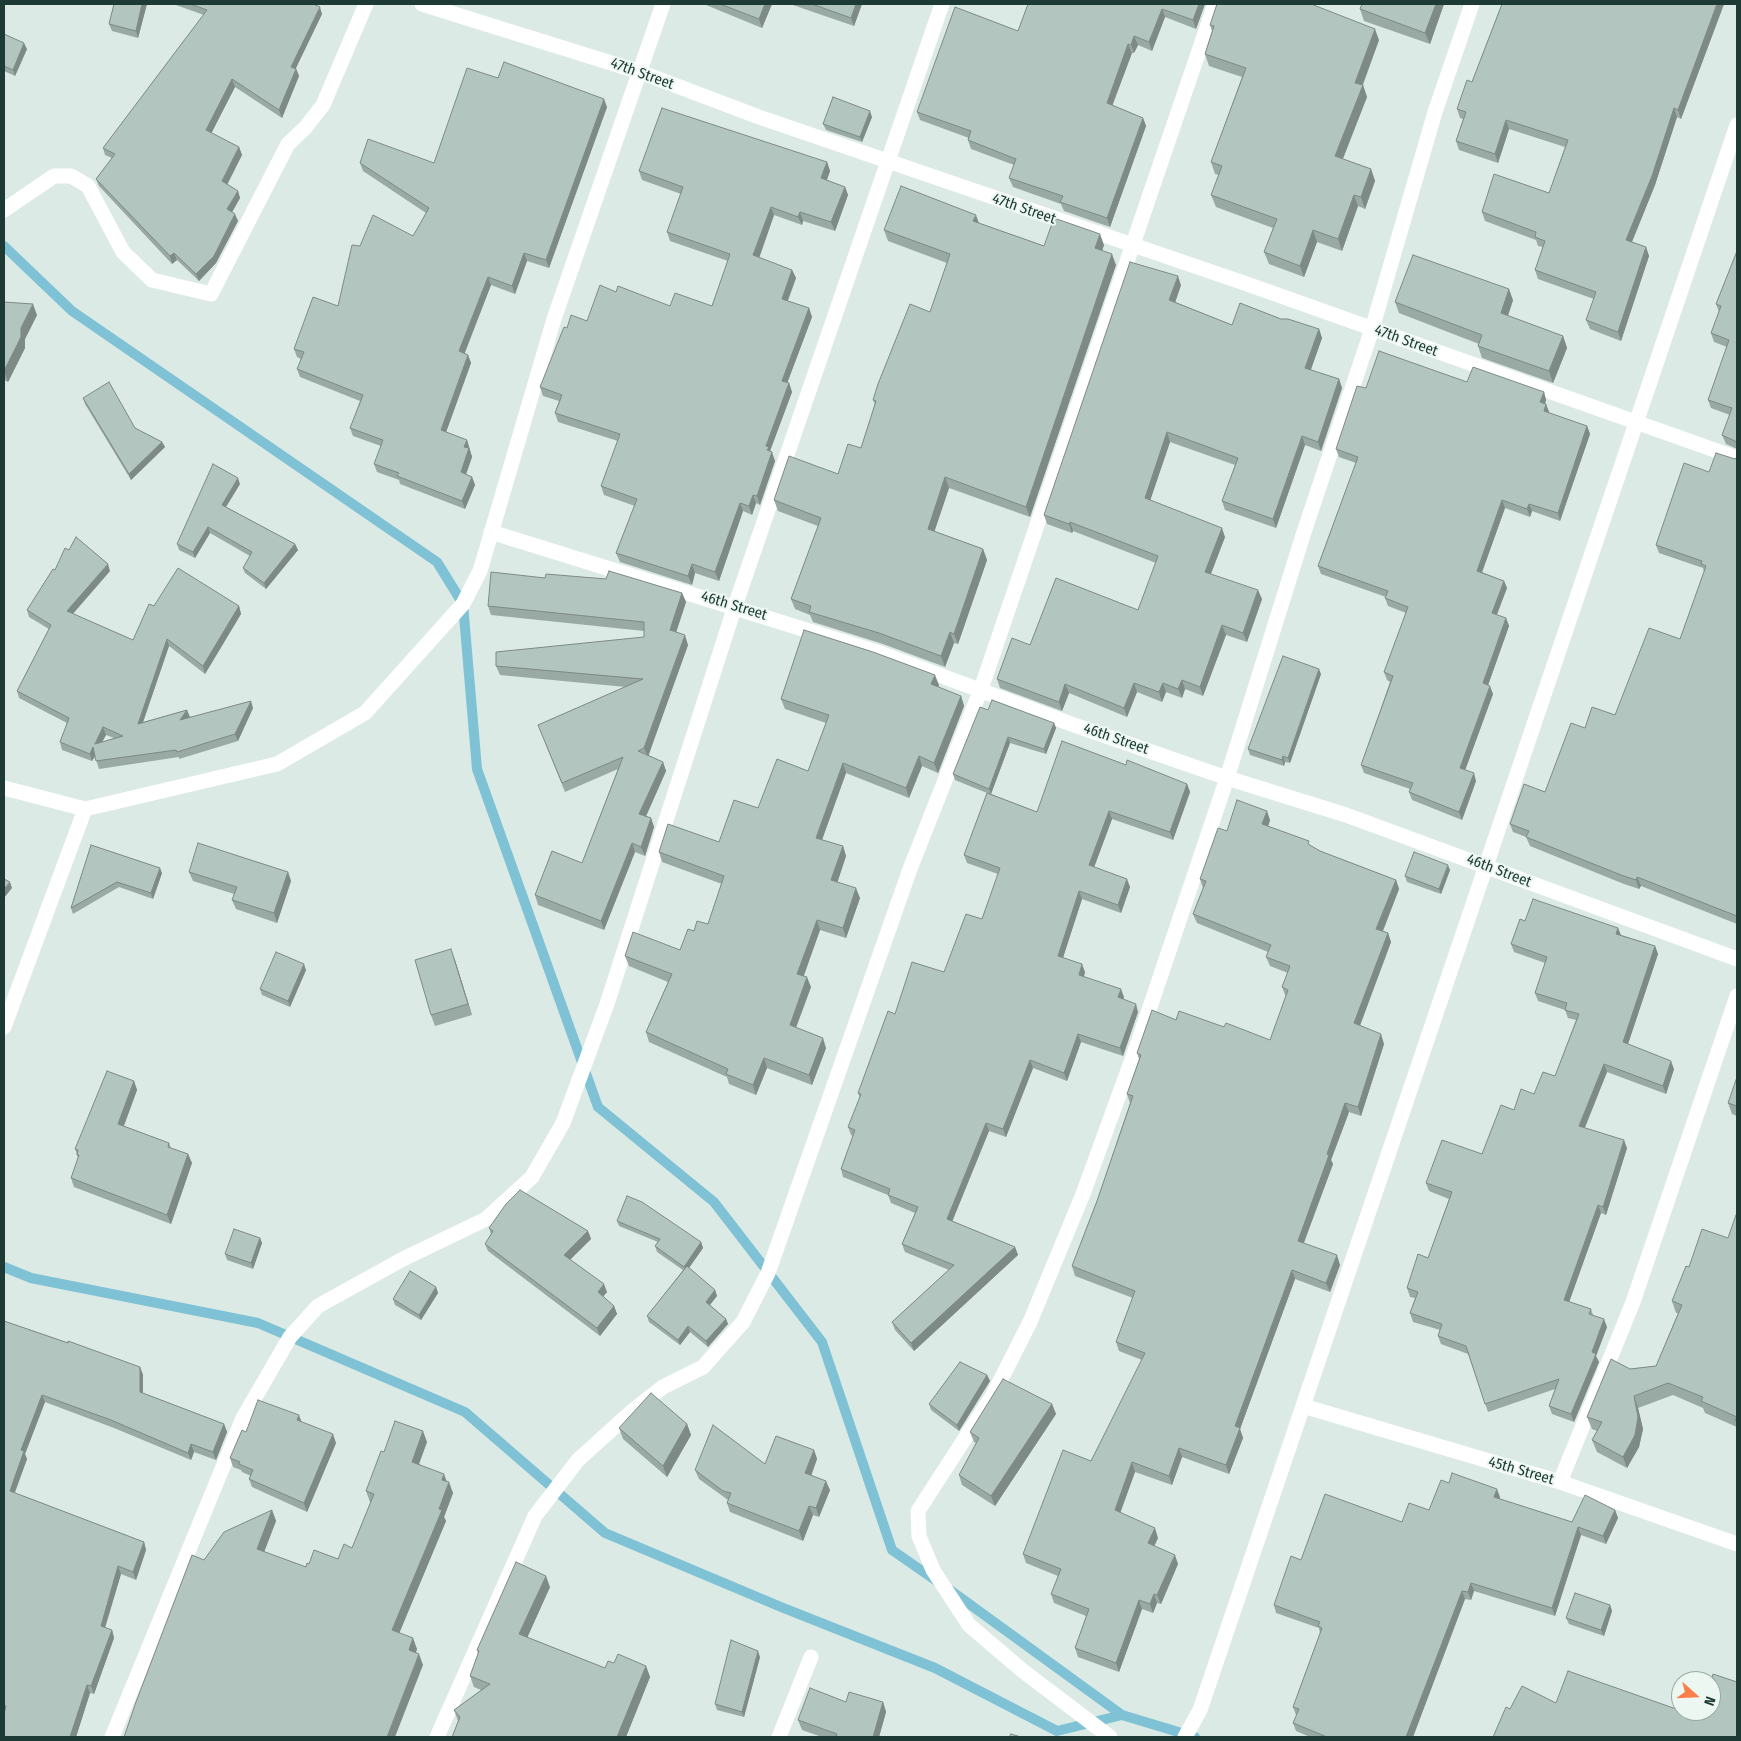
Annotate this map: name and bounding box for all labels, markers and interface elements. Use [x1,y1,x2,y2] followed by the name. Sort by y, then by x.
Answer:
[608,54,676,94] street label: 47th Street
[990,190,1058,228] street label: 47th Street
[1372,321,1440,361] street label: 47th Street
[699,587,769,625] street label: 46th Street
[1081,719,1151,759] street label: 46th Street
[1464,850,1534,892] street label: 46th Street
[1486,1453,1556,1489] street label: 45th Street
[1671,1671,1721,1721] north arrow
[1700,1694,1719,1708] text: N

